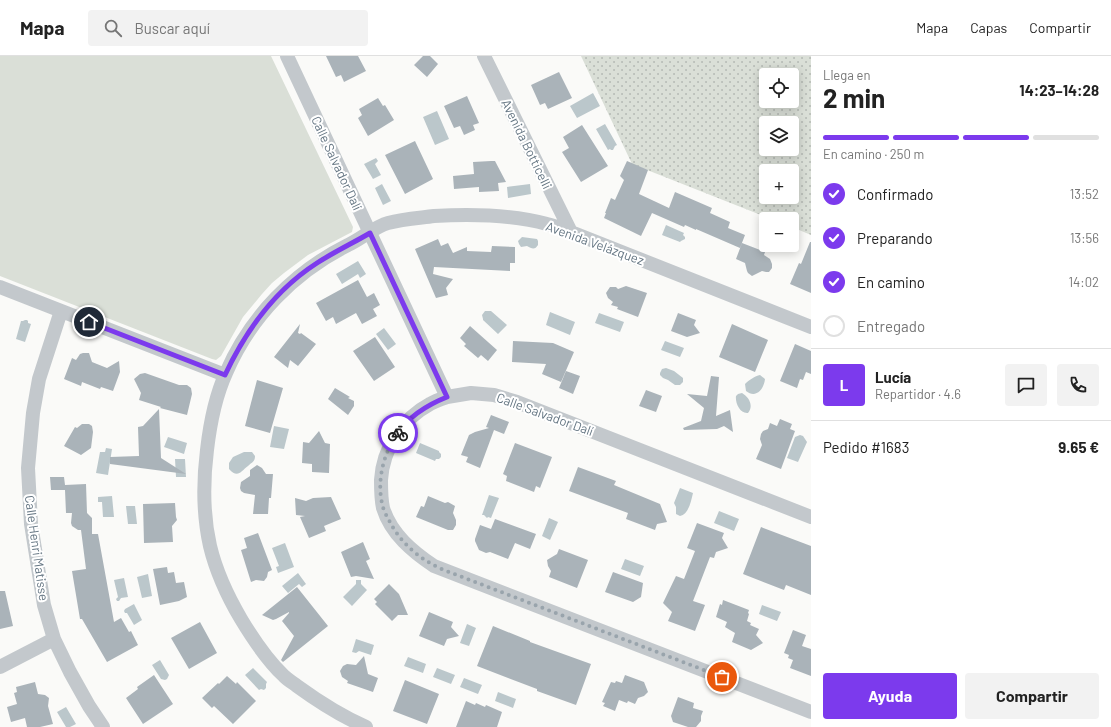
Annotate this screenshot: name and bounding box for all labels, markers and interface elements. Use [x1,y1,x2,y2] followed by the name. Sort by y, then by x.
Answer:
[88,10,368,46] search box
[20,16,64,39] text: Mapa
[102,17,124,39] icon: search
[134,19,210,37] text: Buscar aquí
[916,19,948,36] text: Mapa
[970,19,1007,36] text: Capas
[1029,19,1091,36] text: Compartir
[823,67,870,83] text: Llega en
[759,68,799,252] map controls
[759,68,799,108] button: locate
[1019,81,1099,99] text: 14:23–14:28
[823,82,885,113] text: 2 min
[498,96,556,192] street label: Avenida Botticelli
[308,114,366,213] street label: Calle Salvador Dalí
[759,116,799,156] button: layers
[823,146,924,162] text: En camino · 250 m
[759,164,799,204] button: +
[823,183,845,205] icon: check
[857,185,933,203] text: Confirmado
[1070,186,1099,202] text: 13:52
[759,212,799,252] button: −
[544,218,646,268] street label: Avenida Velázquez
[823,227,845,249] icon: check
[857,229,933,247] text: Preparando
[1070,230,1099,246] text: 13:56
[823,271,845,293] icon: check
[857,273,925,291] text: En camino
[1069,274,1099,290] text: 14:02
[72,305,106,339] pin
[78,311,100,333] icon: home
[857,317,925,335] text: Entregado
[1005,364,1047,406] button: chat
[1057,364,1099,406] button: phone
[875,368,911,386] text: Lucía
[840,376,848,394] text: L
[875,386,961,402] text: Repartidor · 4.6
[494,389,596,439] street label: Calle Salvador Dalí
[378,413,418,453] courier
[387,422,409,444] icon: bike
[823,438,909,456] text: Pedido #1683
[1058,438,1099,456] text: 9.65 €
[22,494,52,602] street label: Calle Henri Matisse
[705,660,739,694] pin
[711,666,733,688] icon: bag
[823,673,957,719] button: Ayuda
[965,673,1099,719] button: Compartir

